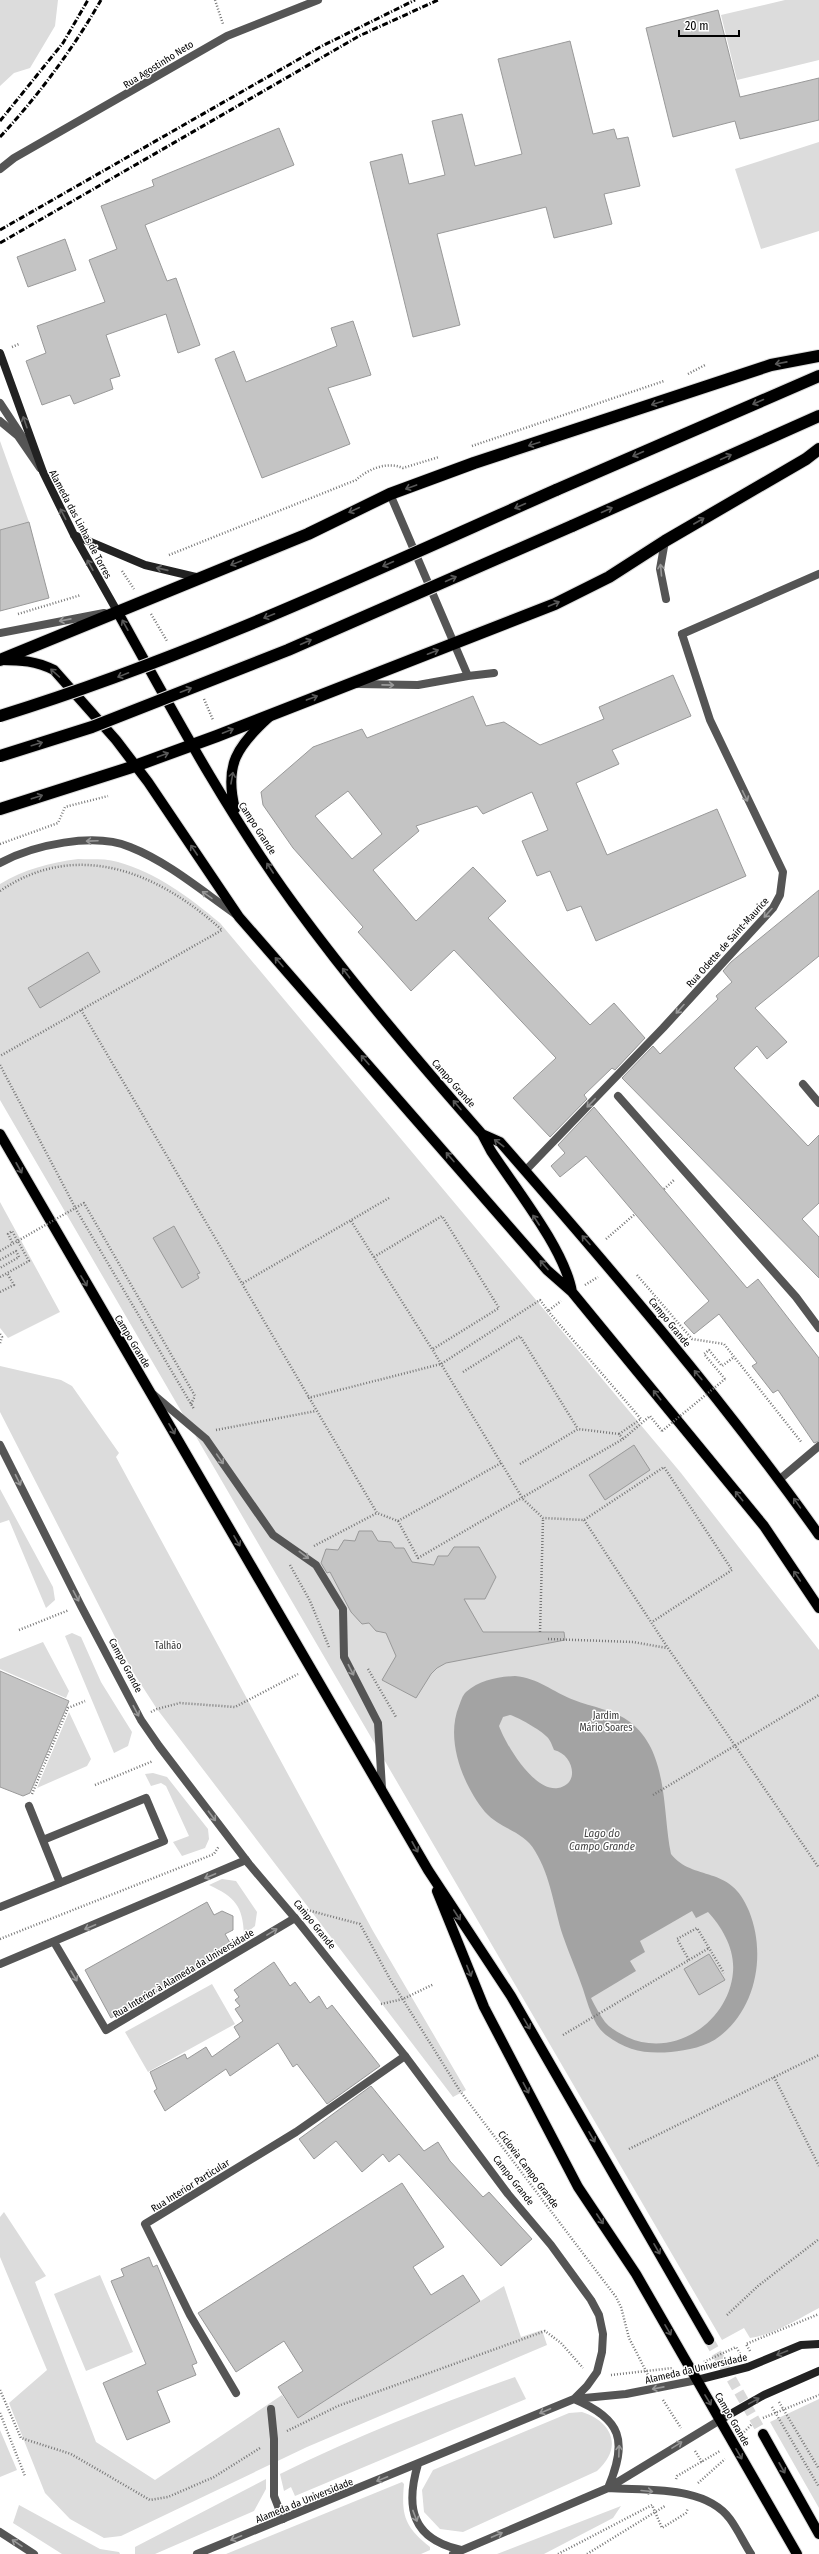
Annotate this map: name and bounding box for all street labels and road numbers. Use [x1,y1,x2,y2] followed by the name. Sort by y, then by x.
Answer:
[121,38,196,91] street label: Rua Agostinho Neto
[46,468,114,581] street label: Alameda das Linhas de Torres
[236,800,279,857] street label: Campo Grande
[684,895,771,990] street label: Rua Odette de Saint-Maurice
[429,1057,477,1110] street label: Campo Grande
[646,1296,693,1350] street label: Campo Grande
[112,1313,153,1370] street label: Campo Grande
[106,1636,144,1695] street label: Campo Grande
[291,1898,338,1952] street label: Campo Grande
[111,1927,256,2021] street label: Rua Interior à Alameda da Universidade
[496,2128,562,2210] street label: Ciclovia Campo Grande
[491,2153,537,2207] street label: Campo Grande
[149,2157,232,2215] street label: Rua Interior Particular
[644,2351,748,2387] street label: Alameda da Universidade
[712,2391,752,2448] street label: Campo Grande
[254,2476,355,2526] street label: Alameda da Universidade

